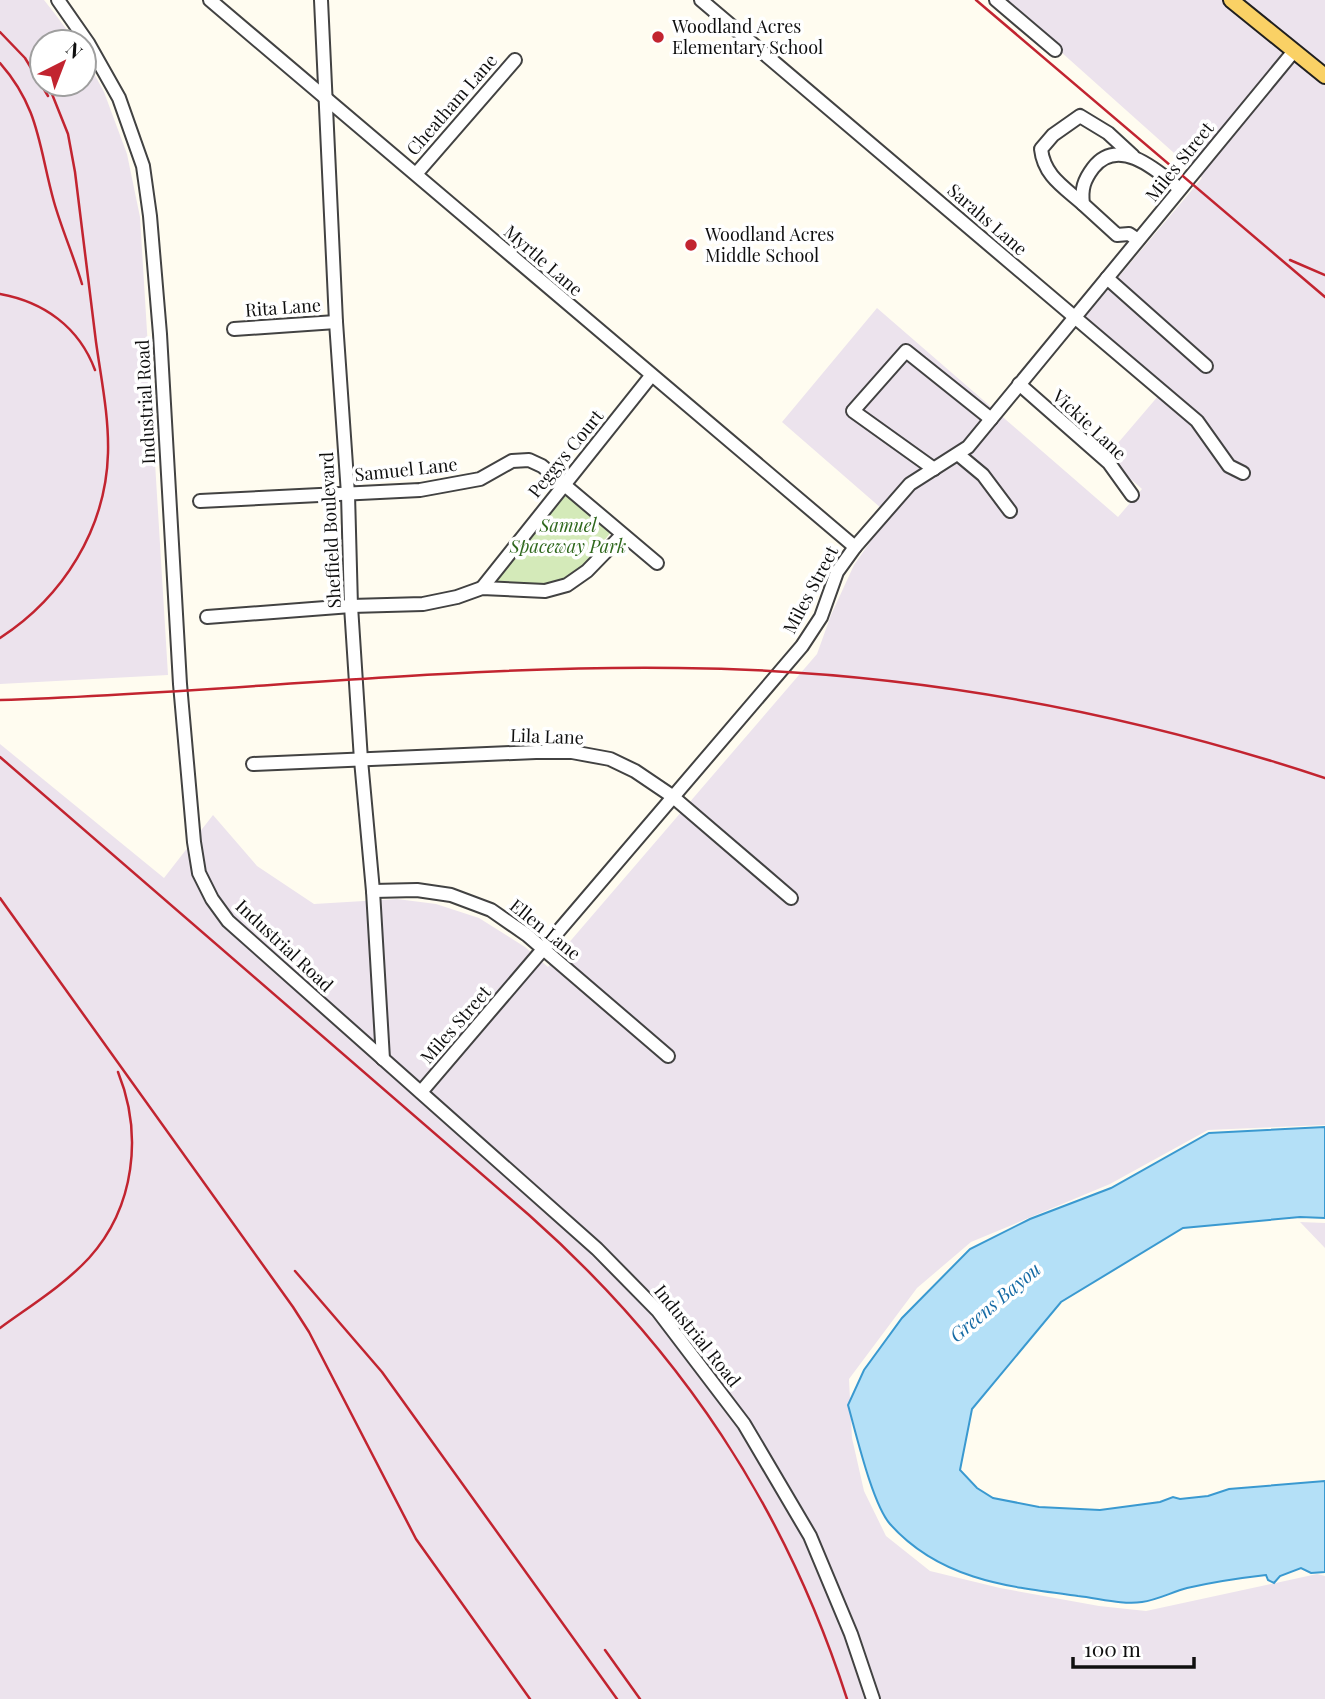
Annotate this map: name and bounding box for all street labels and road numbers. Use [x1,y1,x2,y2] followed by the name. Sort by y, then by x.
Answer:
[401,49,502,160] street label: Cheatham Lane
[1140,116,1219,206] street label: Miles Street
[943,178,1033,261] street label: Sarahs Lane
[499,219,588,301] street label: Myrtle Lane
[244,292,322,322] street label: Rita Lane
[130,338,160,465] street label: Industrial Road
[1047,383,1132,465] street label: Vickie Lane
[522,404,609,502] street label: Peggys Court
[314,451,346,609] street label: Sheffield Boulevard
[353,452,458,486] street label: Samuel Lane
[777,541,844,637] street label: Miles Street
[510,723,584,749] street label: Lila Lane
[505,893,586,965] street label: Ellen Lane
[231,894,339,997] street label: Industrial Road
[415,980,496,1068] street label: Miles Street
[649,1279,747,1392] street label: Industrial Road

